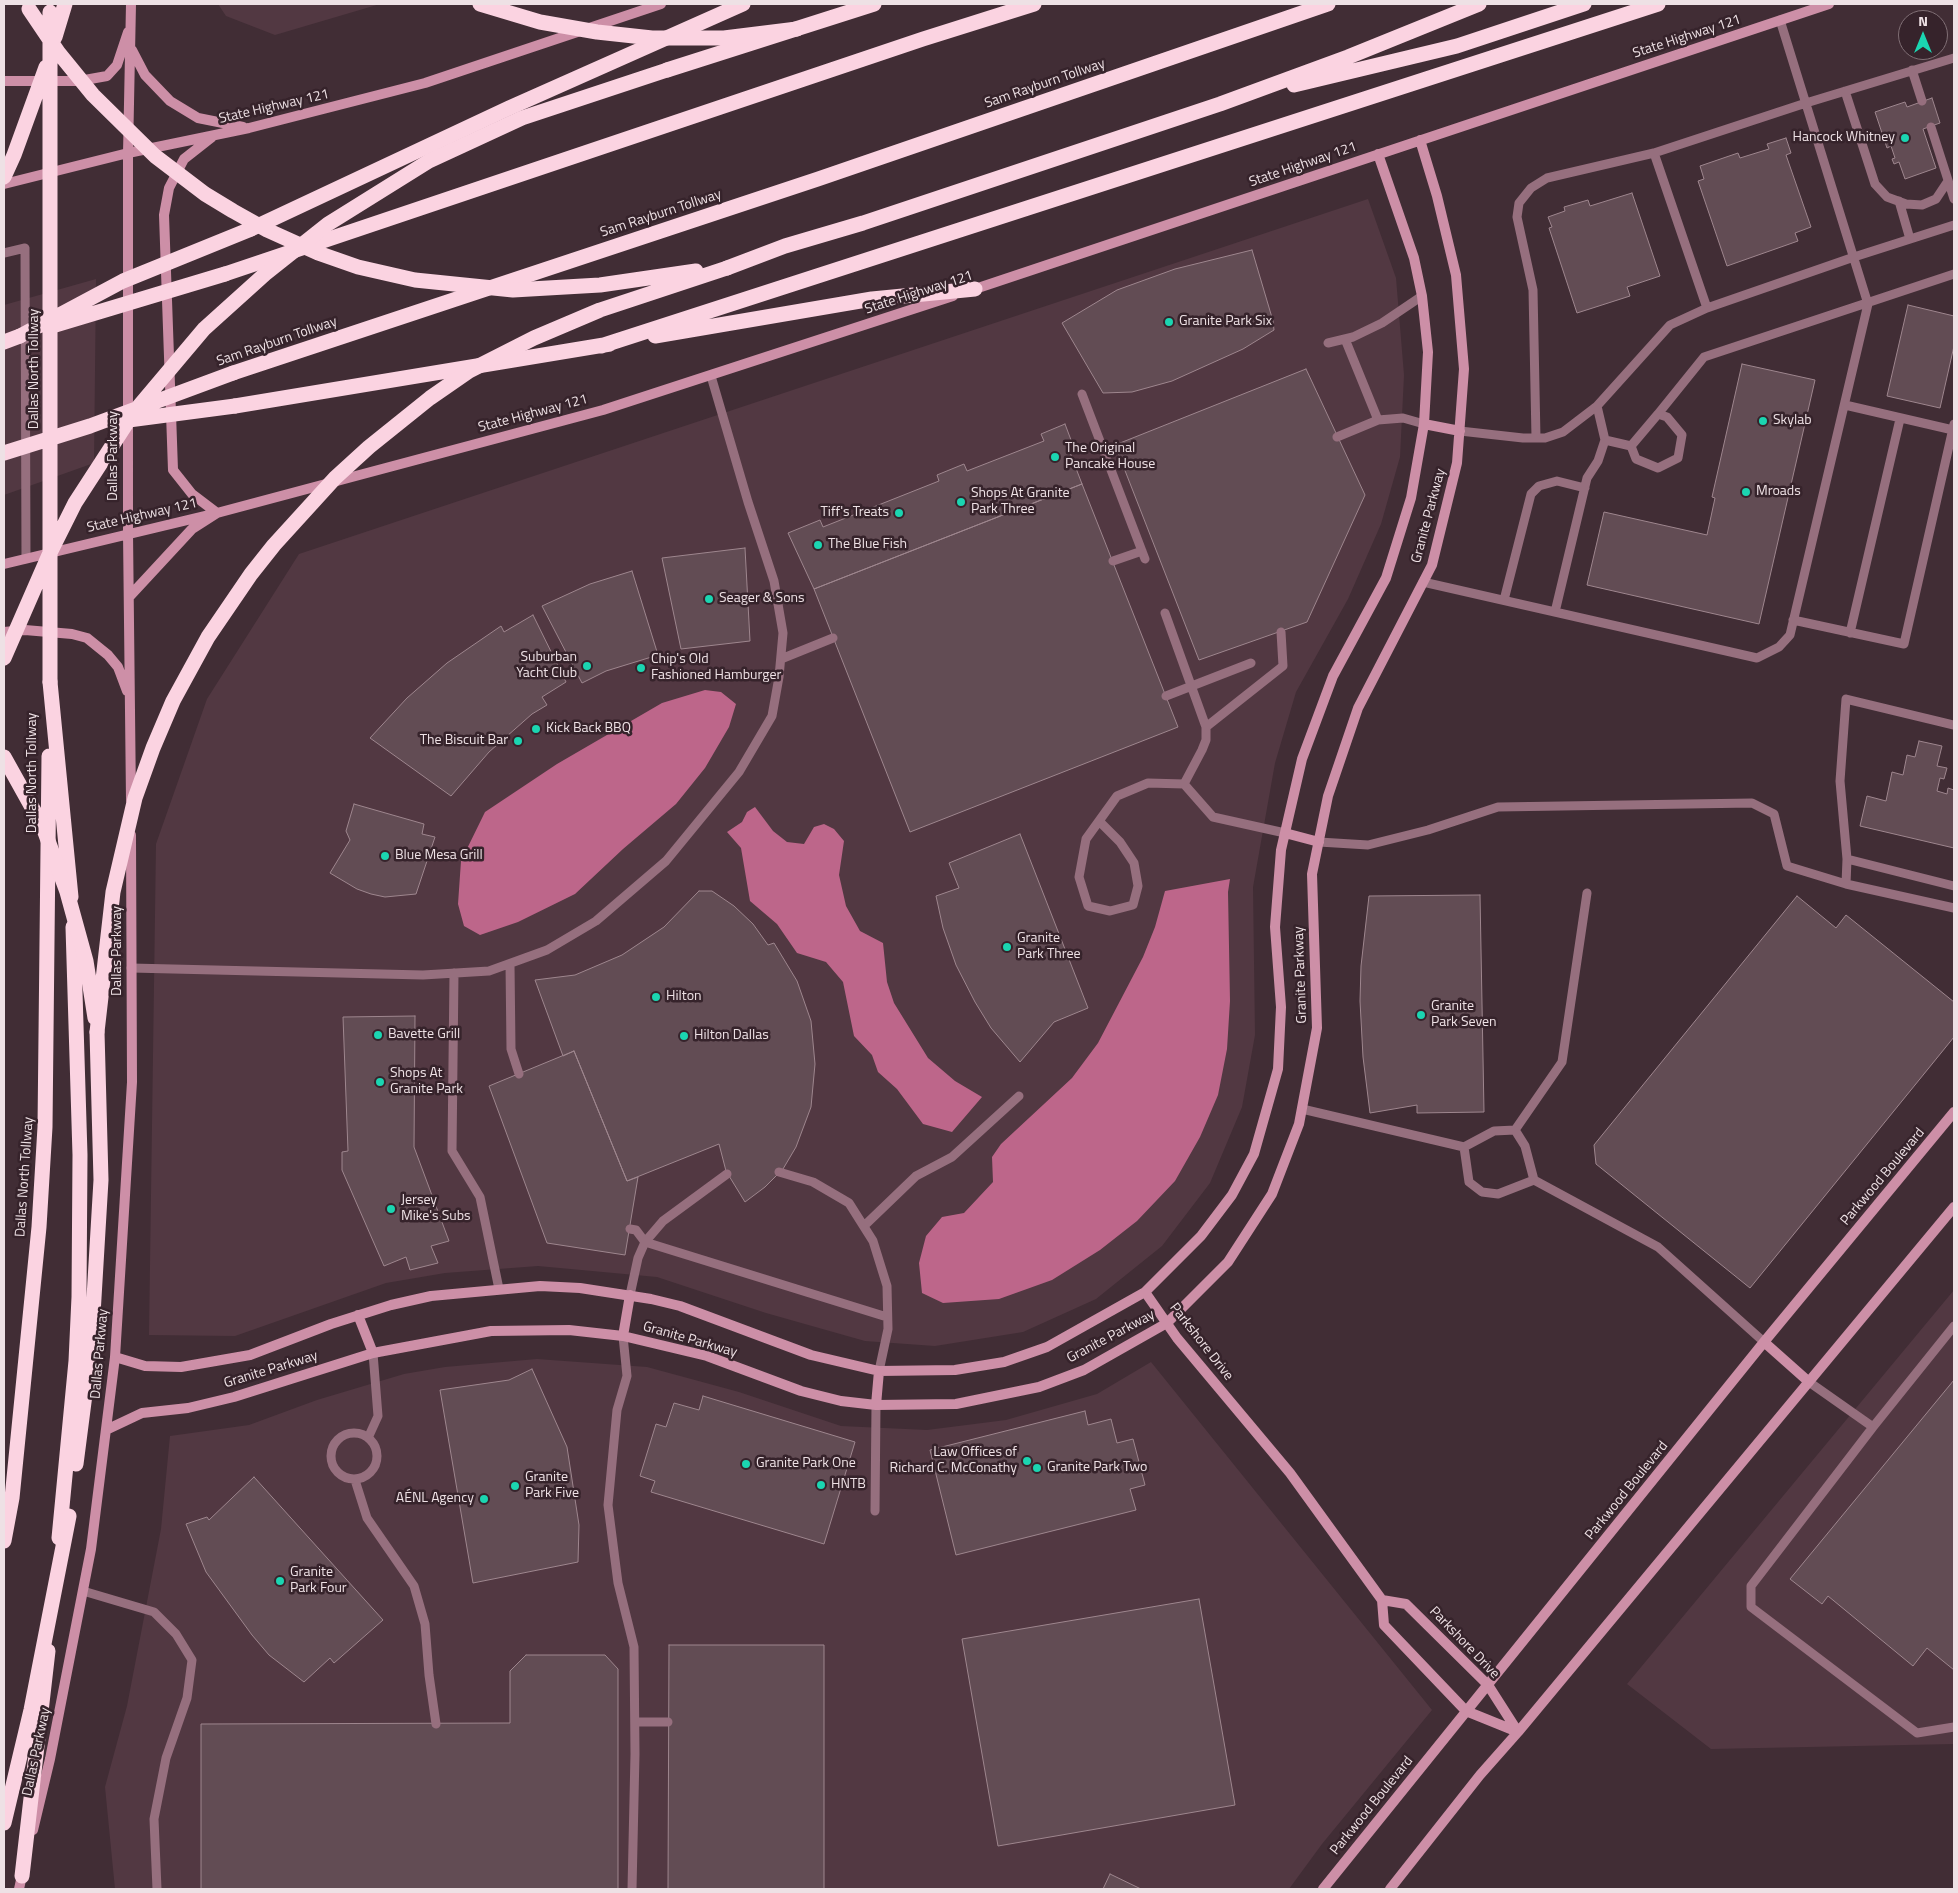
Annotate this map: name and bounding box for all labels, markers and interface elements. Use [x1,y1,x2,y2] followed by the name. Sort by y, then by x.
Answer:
[1898,10,1948,60] north arrow
[1918,10,1928,31] text: N
[1631,12,1743,62] street label: State Highway 121
[983,56,1107,112] street label: Sam Rayburn Tollway
[217,86,331,128] street label: State Highway 121
[1793,130,1895,146] place label: Hancock Whitney
[1899,132,1911,144] marker: Hancock Whitney
[1247,139,1359,191] street label: State Highway 121
[598,187,724,241] street label: Sam Rayburn Tollway
[863,268,975,318] street label: State Highway 121
[27,309,43,429] street label: Dallas North Tollway
[215,314,339,370] street label: Sam Rayburn Tollway
[1179,314,1272,330] place label: Granite Park Six
[1163,316,1175,328] marker: Granite Park Six
[476,391,590,437] street label: State Highway 121
[106,411,122,501] street label: Dallas Parkway
[1773,413,1812,429] place label: Skylab
[1757,415,1769,427] marker: Skylab
[1065,441,1155,474] place label: The Original Pancake House
[1049,451,1061,463] marker: The Original Pancake House
[1408,467,1450,565] street label: Granite Parkway
[1756,484,1801,500] place label: Mroads
[971,486,1070,518] place label: Shops At Granite Park Three
[1740,486,1752,498] marker: Mroads
[85,495,199,537] street label: State Highway 121
[955,496,967,508] marker: Shops At Granite Park Three
[820,505,889,521] place label: Tiff's Treats
[893,507,905,519] marker: Tiff's Treats
[828,537,907,553] place label: The Blue Fish
[812,539,824,551] marker: The Blue Fish
[719,591,805,607] place label: Seager & Sons
[703,593,715,605] marker: Seager & Sons
[516,650,577,682] place label: Suburban Yacht Club
[651,652,781,684] place label: Chip's Old Fashioned Hamburger
[581,660,593,672] marker: Suburban Yacht Club
[635,662,647,674] marker: Chip's Old Fashioned Hamburger
[25,713,41,833] street label: Dallas North Tollway
[546,721,631,737] place label: Kick Back BBQ
[530,723,542,735] marker: Kick Back BBQ
[420,733,508,749] place label: The Biscuit Bar
[512,735,524,747] marker: The Biscuit Bar
[395,848,483,864] place label: Blue Mesa Grill
[379,850,391,862] marker: Blue Mesa Grill
[110,906,126,996] street label: Dallas Parkway
[1291,926,1311,1024] street label: Granite Parkway
[1017,931,1081,964] place label: Granite Park Three
[1001,941,1013,953] marker: Granite Park Three
[666,989,702,1005] place label: Hilton
[650,991,662,1003] marker: Hilton
[1431,999,1497,1032] place label: Granite Park Seven
[1415,1009,1427,1021] marker: Granite Park Seven
[388,1027,460,1043] place label: Bavette Grill
[694,1028,769,1044] place label: Hilton Dallas
[372,1029,384,1041] marker: Bavette Grill
[678,1030,690,1042] marker: Hilton Dallas
[390,1066,463,1098] place label: Shops At Granite Park
[374,1076,386,1088] marker: Shops At Granite Park
[12,1116,38,1238] street label: Dallas North Tollway
[1837,1125,1929,1229] street label: Parkwood Boulevard
[401,1193,471,1226] place label: Jersey Mike's Subs
[385,1203,397,1215] marker: Jersey Mike's Subs
[1166,1300,1236,1384] street label: Parkshore Drive
[1064,1307,1158,1367] street label: Granite Parkway
[88,1308,112,1400] street label: Dallas Parkway
[641,1319,739,1361] street label: Granite Parkway
[222,1348,320,1392] street label: Granite Parkway
[1582,1438,1672,1544] street label: Parkwood Boulevard
[890,1445,1017,1478] place label: Law Offices of Richard C. McConathy
[1021,1455,1033,1467] marker: Law Offices of Richard C. McConathy
[756,1456,856,1472] place label: Granite Park One
[740,1458,752,1470] marker: Granite Park One
[1047,1460,1147,1476] place label: Granite Park Two
[1031,1462,1043,1474] marker: Granite Park Two
[525,1470,579,1502] place label: Granite Park Five
[831,1477,866,1493] place label: HNTB
[815,1479,827,1491] marker: HNTB
[509,1480,521,1492] marker: Granite Park Five
[396,1491,474,1507] place label: AÉNL Agency
[478,1493,490,1505] marker: AÉNL Agency
[290,1565,347,1598] place label: Granite Park Four
[274,1575,286,1587] marker: Granite Park Four
[1425,1603,1503,1683] street label: Parkshore Drive
[19,1706,55,1798] street label: Dallas Parkway
[1327,1753,1417,1859] street label: Parkwood Boulevard

